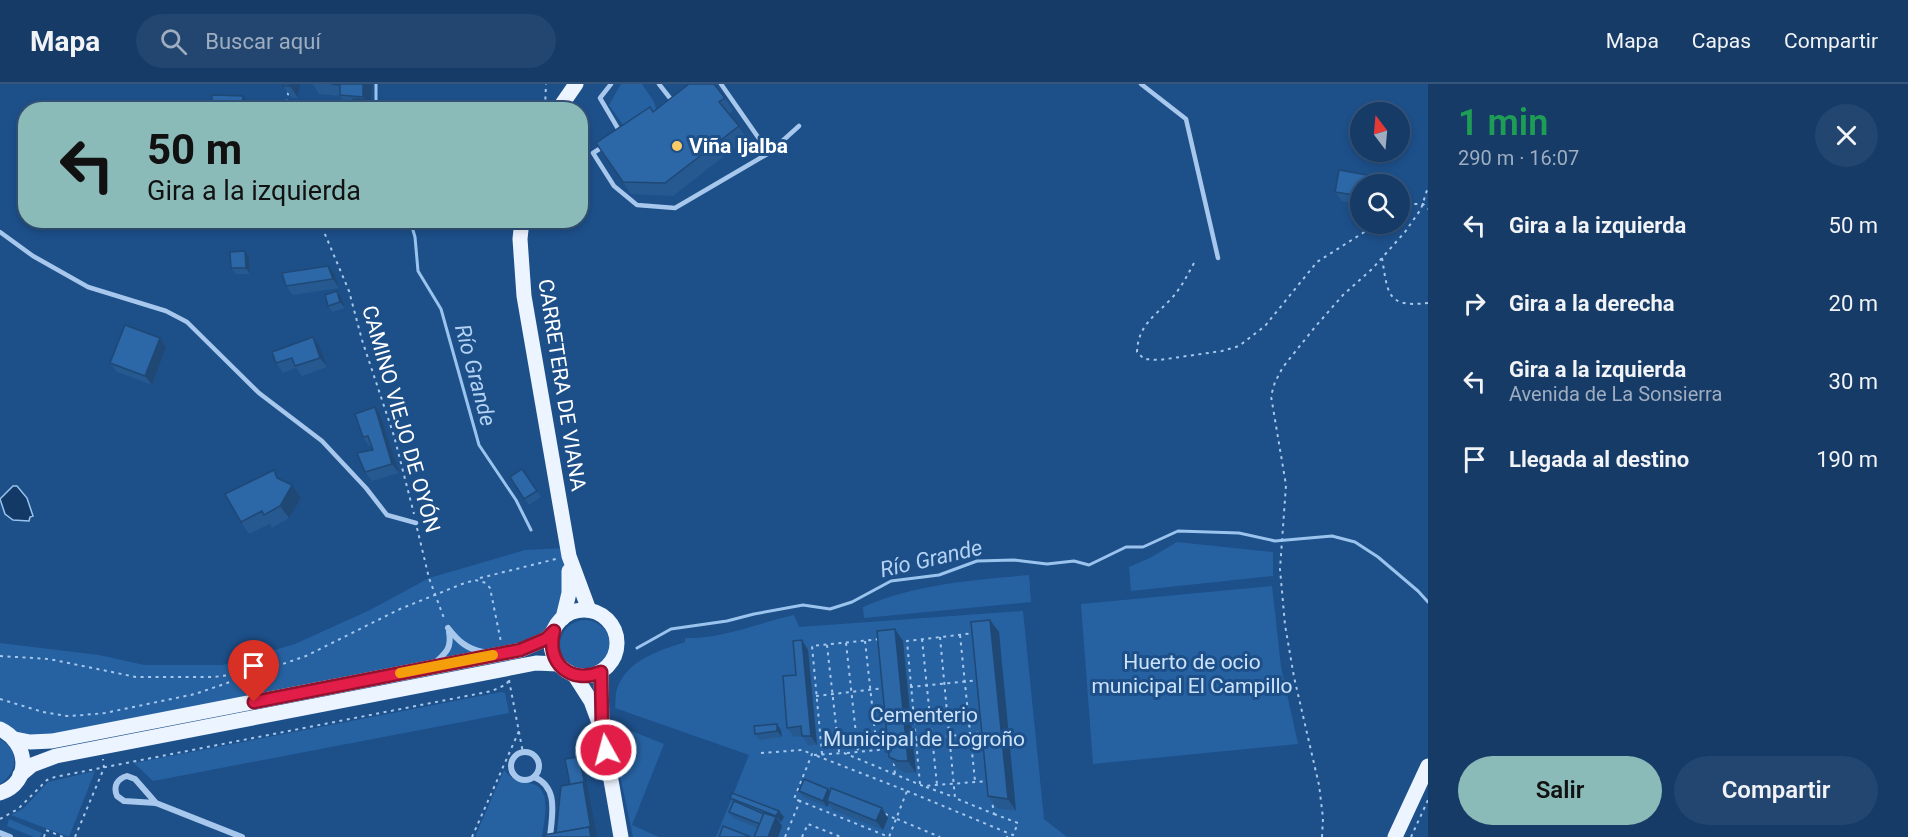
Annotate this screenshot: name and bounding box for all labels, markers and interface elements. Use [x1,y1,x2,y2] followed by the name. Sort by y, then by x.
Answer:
[136,14,556,68] search box
[30,25,100,58] text: Mapa
[157,25,190,58] icon: search
[205,29,321,54] text: Buscar aquí
[1606,29,1659,53] text: Mapa
[1692,29,1751,53] text: Capas
[1784,29,1878,53] text: Compartir
[1350,102,1410,162] north arrow
[1350,102,1410,234] map controls
[1458,102,1548,144] text: 1 min
[1815,104,1878,167] button: close
[147,125,242,174] text: 50 m
[48,126,126,204] icon: left
[689,134,788,158] place label: Viña Ijalba
[670,139,684,153] marker: Viña Ijalba
[1458,146,1579,170] text: 290 m · 16:07
[1350,174,1410,234] button: search
[147,175,361,207] text: Gira a la izquierda
[1458,209,1491,242] icon: left
[1509,213,1686,238] text: Gira a la izquierda
[1829,213,1878,238] text: 50 m
[533,277,591,493] street label: CARRETERA DE VIANA
[1458,287,1491,320] icon: right
[1509,291,1675,316] text: Gira a la derecha
[1829,291,1878,316] text: 20 m
[357,303,445,535] street label: CAMINO VIEJO DE OYÓN
[450,322,501,429] water label: Río Grande
[1509,357,1686,382] text: Gira a la izquierda
[1458,365,1491,398] icon: left
[1829,369,1878,394] text: 30 m
[1509,382,1722,406] text: Avenida de La Sonsierra
[1458,443,1491,476] icon: arrive
[1509,447,1689,472] text: Llegada al destino
[1816,447,1878,472] text: 190 m
[878,535,985,582] water label: Río Grande
[228,640,279,702] pin
[237,649,270,682] icon: arrive
[1091,650,1293,698] park label: Huerto de ocio municipal El Campillo
[823,703,1025,751] park label: Cementerio Municipal de Logroño
[574,718,638,782] position arrow
[1458,756,1662,825] button: Salir
[1674,756,1878,825] button: Compartir

